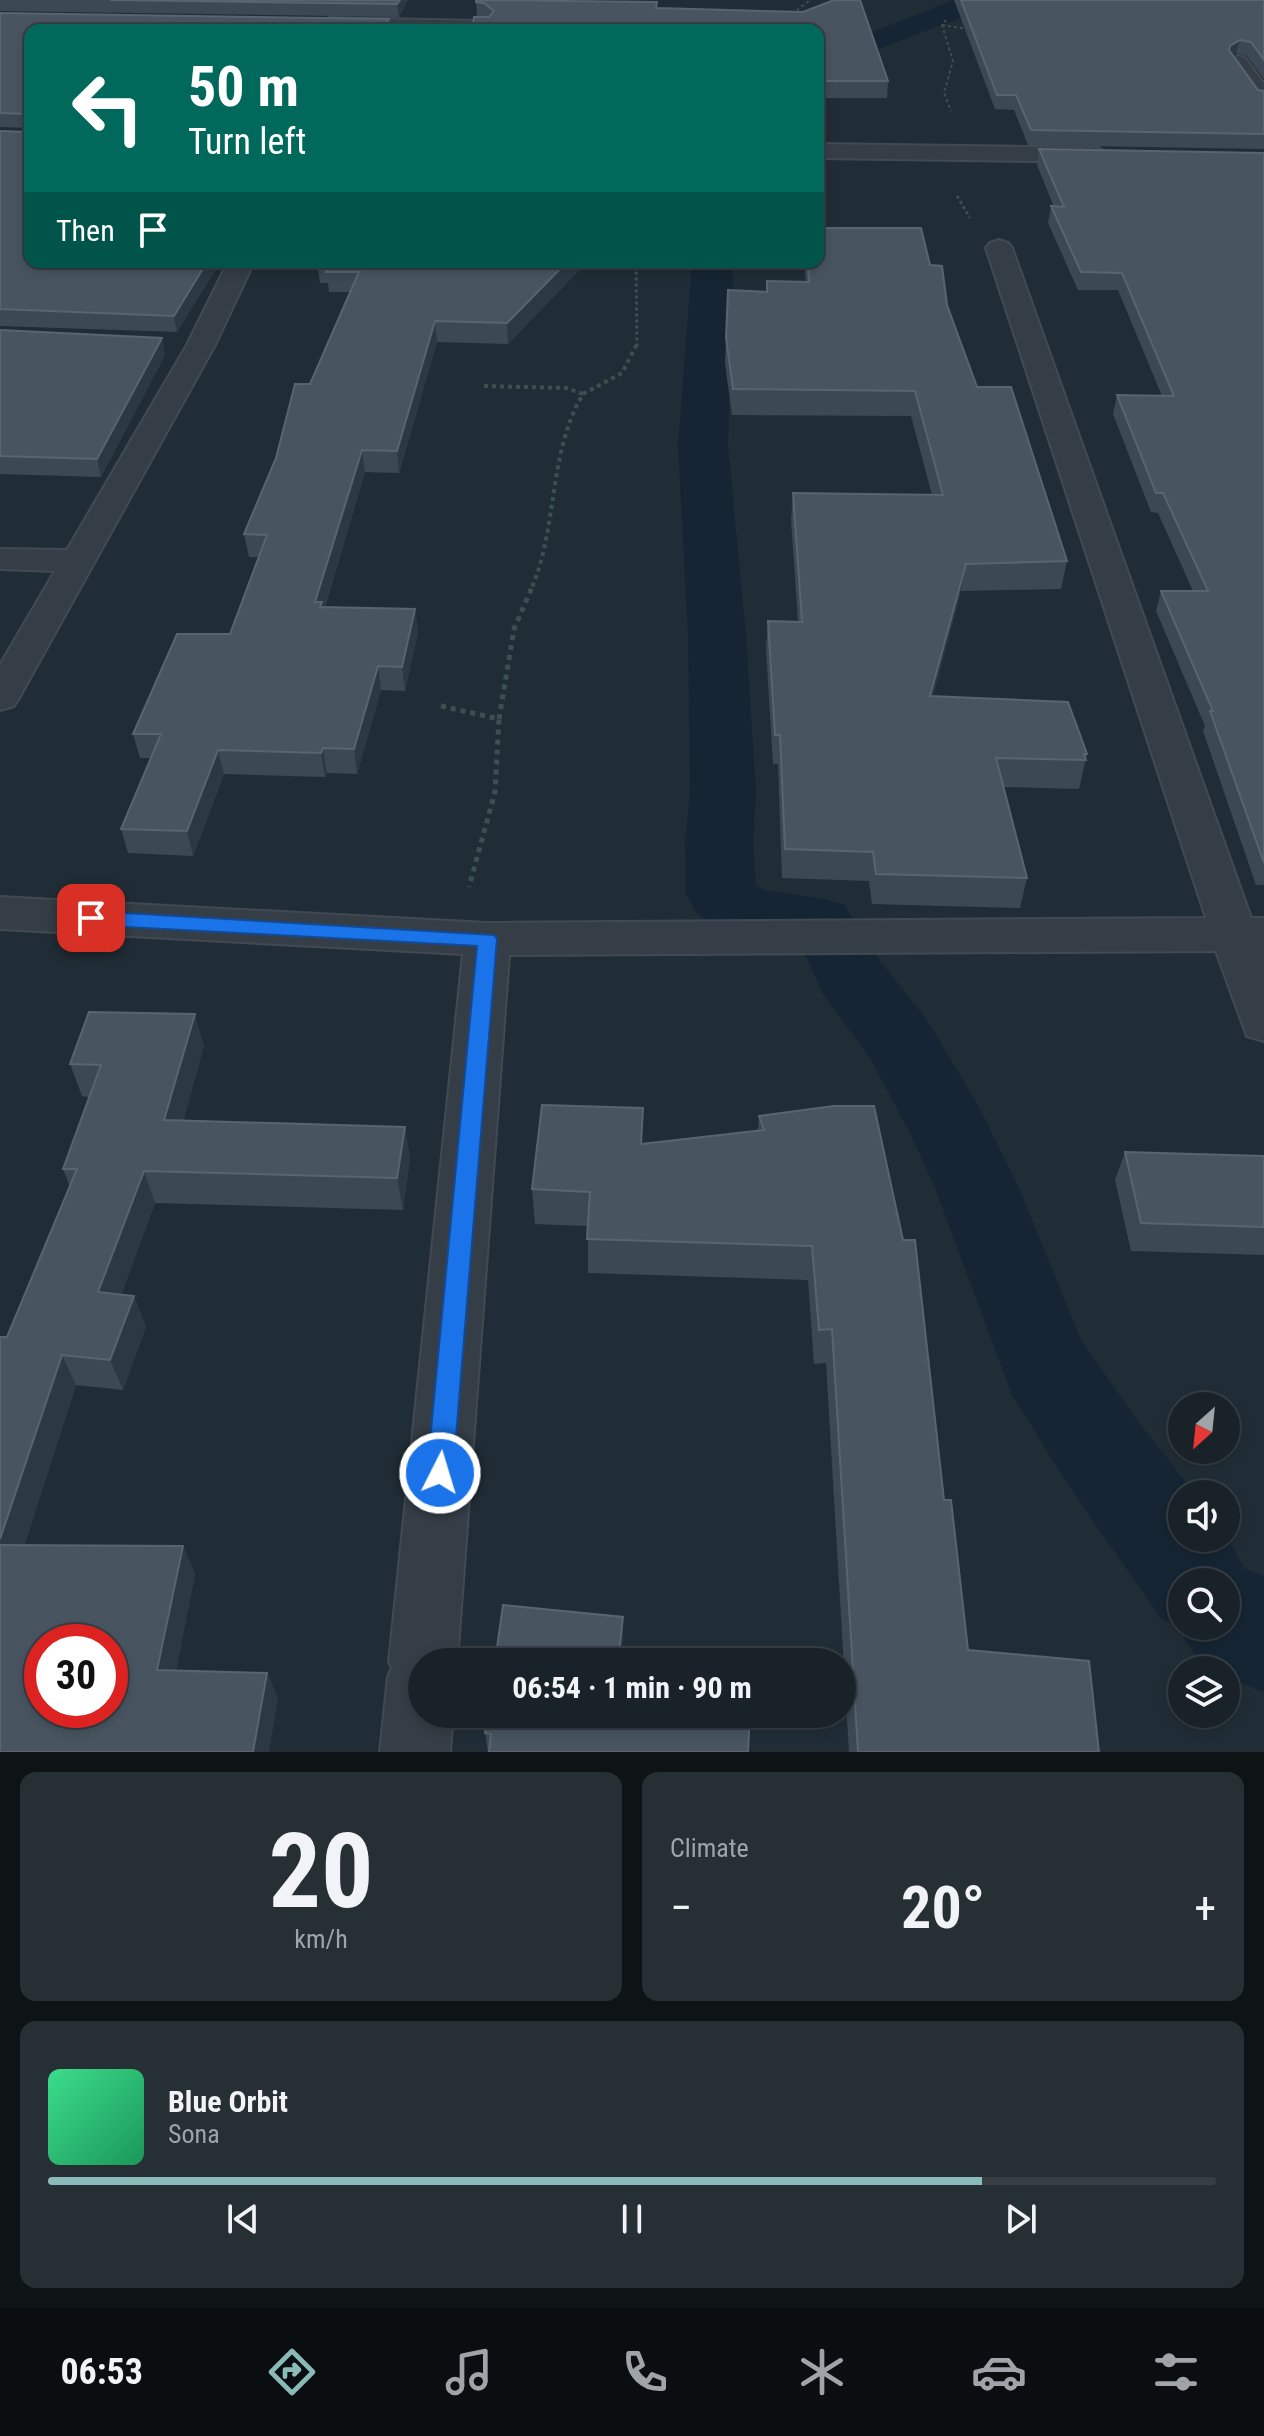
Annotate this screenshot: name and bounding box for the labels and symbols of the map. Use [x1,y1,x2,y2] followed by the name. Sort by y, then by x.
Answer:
[57,884,125,952] pin
[1168,1392,1240,1464] north arrow
[398,1431,482,1515] position arrow
[24,1624,128,1728] speed limit sign: 30

